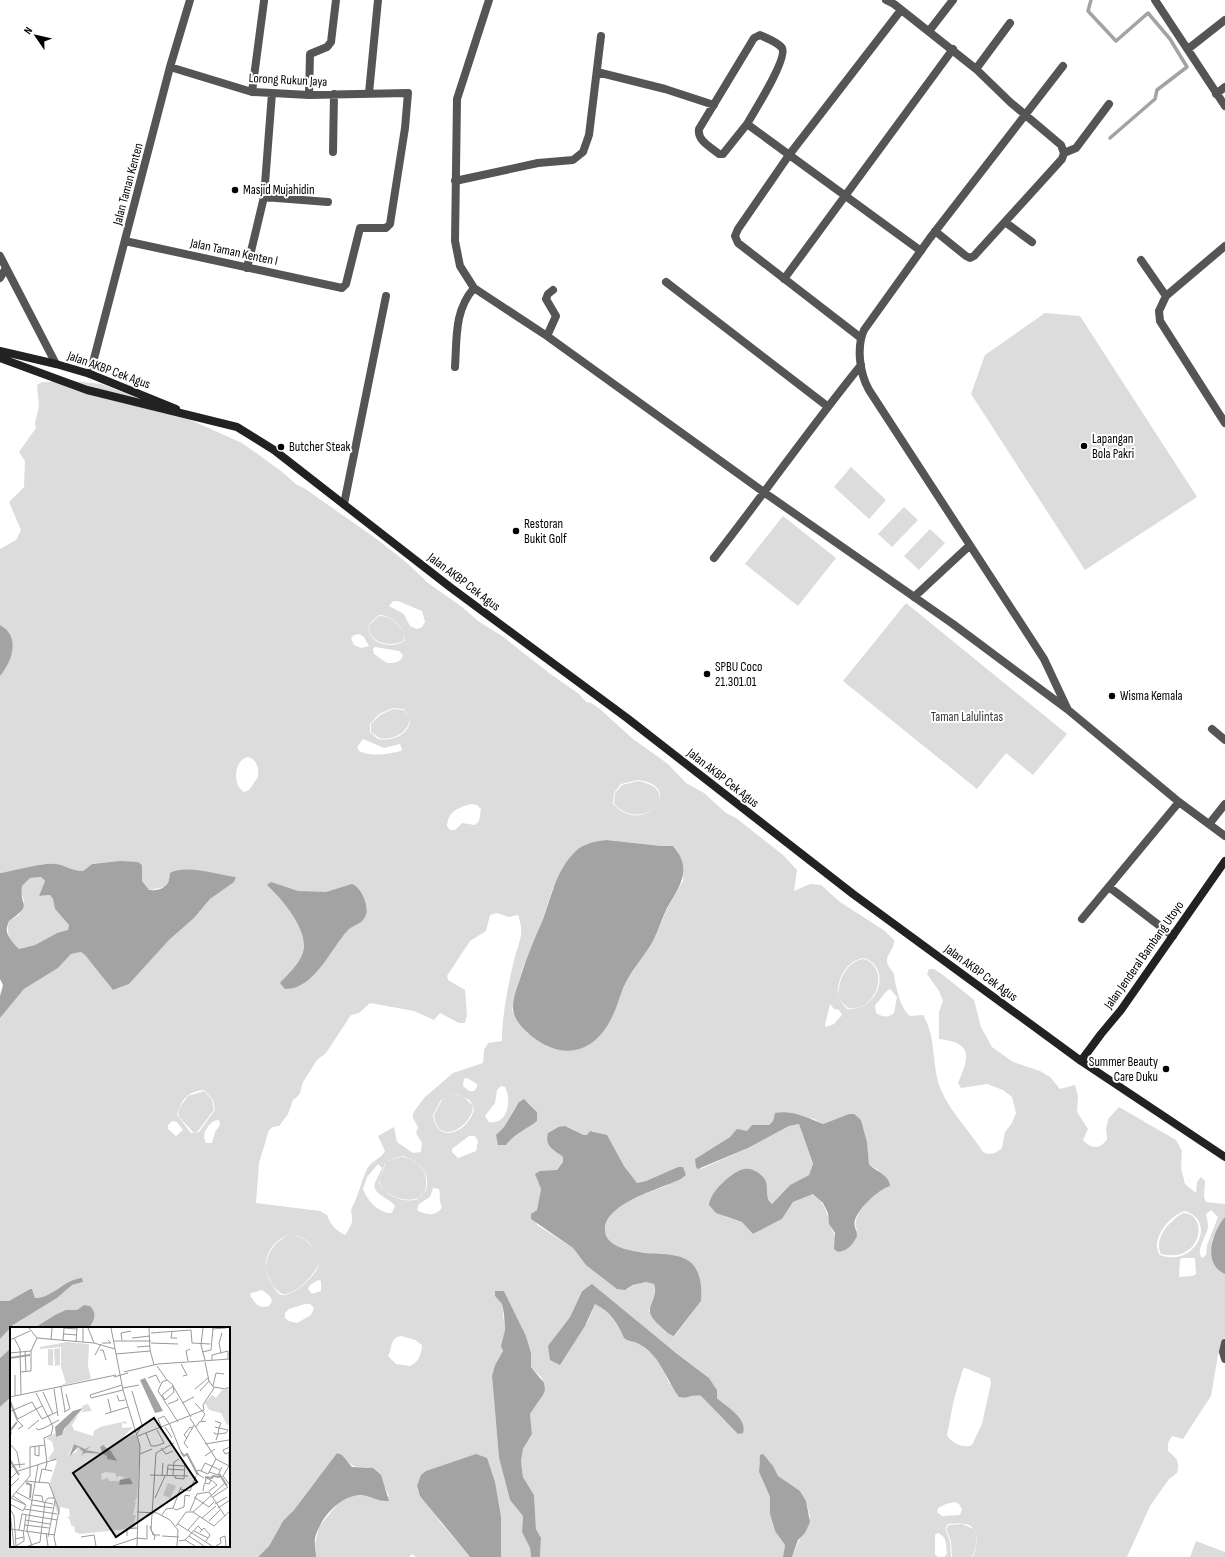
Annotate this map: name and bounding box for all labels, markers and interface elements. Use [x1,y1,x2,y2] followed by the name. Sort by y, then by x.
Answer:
[16,16,56,56] north arrow
[21,25,35,37] text: N
[248,70,328,90] street label: Lorong Rukun Jaya
[109,141,147,228] street label: Jalan Taman Kenten
[243,182,315,198] place label: Masjid Mujahidin
[230,185,240,195] marker: Masjid Mujahidin
[188,235,279,269] street label: Jalan Taman Kenten I
[64,347,153,392] street label: Jalan AKBP Cek Agus
[1092,431,1134,462] place label: Lapangan Bola Pakri
[289,439,351,455] place label: Butcher Steak
[1079,441,1089,451] marker: Lapangan Bola Pakri
[276,442,286,452] marker: Butcher Steak
[524,516,567,547] place label: Restoran Bukit Golf
[511,526,521,536] marker: Restoran Bukit Golf
[424,549,504,615] street label: Jalan AKBP Cek Agus
[715,659,762,690] place label: SPBU Coco 21.301.01
[702,669,712,679] marker: SPBU Coco 21.301.01
[1120,688,1183,704] place label: Wisma Kemala
[1107,691,1117,701] marker: Wisma Kemala
[931,709,1004,725] park label: Taman Lalulintas
[683,744,762,811] street label: Jalan AKBP Cek Agus
[1100,898,1187,1013] street label: Jalan Jenderal Bambang Utoyo
[940,940,1021,1005] street label: Jalan AKBP Cek Agus
[1089,1054,1158,1085] place label: Summer Beauty Care Duku
[1161,1064,1171,1074] marker: Summer Beauty Care Duku
[10,1327,230,1547] inset map

